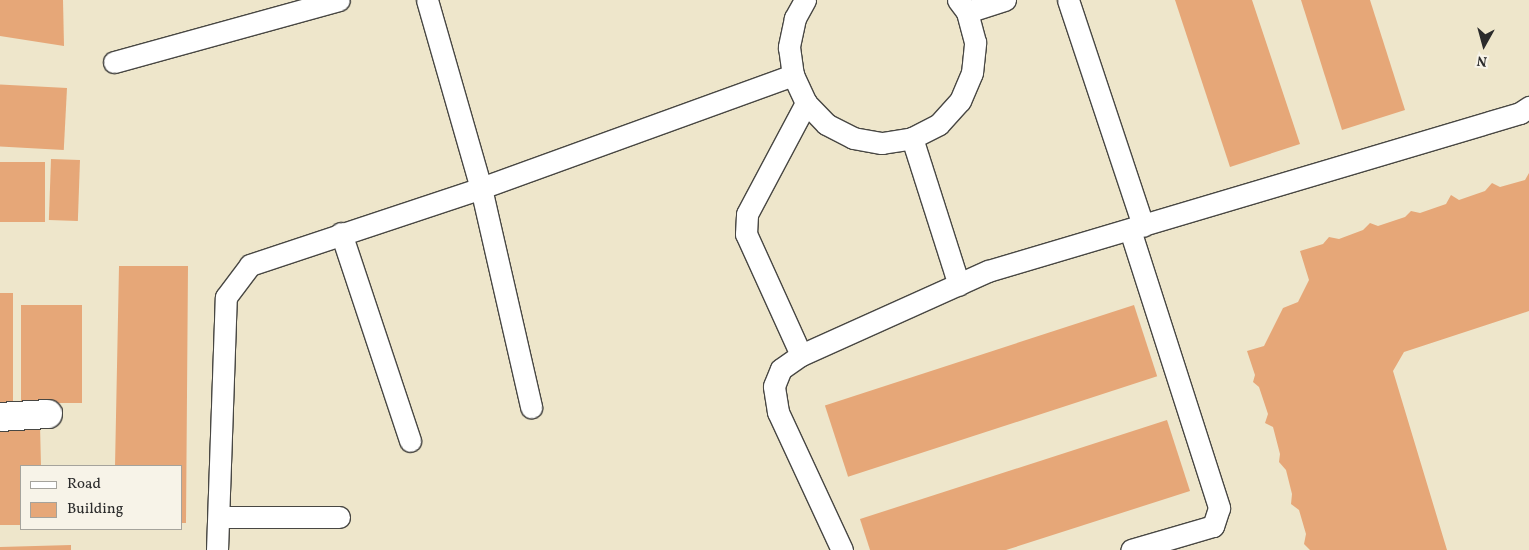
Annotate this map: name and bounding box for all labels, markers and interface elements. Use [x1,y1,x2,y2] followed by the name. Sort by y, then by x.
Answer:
[1459,20,1509,70] north arrow
[1476,50,1488,70] text: N
[20,465,182,530] legend
[67,474,101,495] text: Road
[67,499,123,520] text: Building

